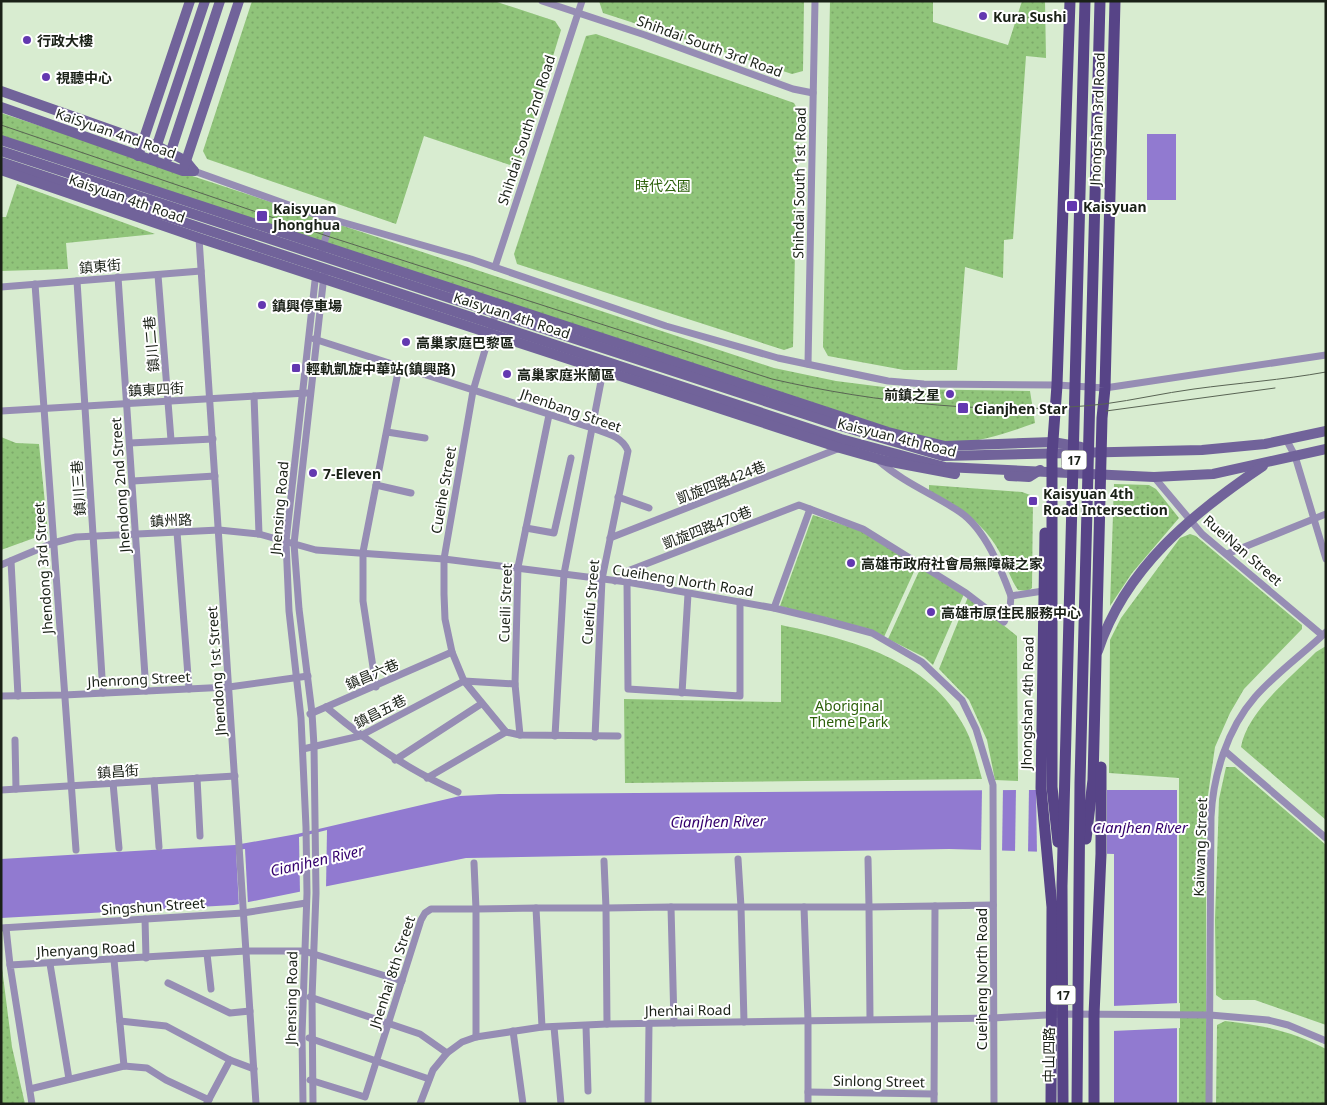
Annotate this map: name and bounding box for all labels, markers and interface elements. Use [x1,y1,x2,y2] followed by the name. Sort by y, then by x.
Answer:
[993,7,1067,26] place label: Kura Sushi
[977,10,989,22] marker: Kura Sushi
[634,11,786,81] street label: Shihdai South 3rd Road
[37,31,93,50] place label: 行政大樓
[21,34,33,46] marker: 行政大樓
[493,52,559,208] street label: Shihdai South 2nd Road
[1085,52,1109,188] street label: Jhongshan 3rd Road
[56,68,112,87] place label: 視聽中心
[40,71,52,83] marker: 視聽中心
[53,103,179,163] street label: KaiSyuan 4nd Road
[788,107,810,259] street label: Shihdai South 1st Road
[66,169,188,227] street label: Kaisyuan 4th Road
[635,176,691,195] park label: 時代公園
[1083,197,1146,216] place label: Kaisyuan
[271,199,340,234] place label: Kaisyuan Jhonghua
[1065,199,1079,213] marker: Kaisyuan
[255,209,269,223] marker: Kaisyuan Jhonghua
[78,255,122,277] street label: 鎮東街
[451,287,573,343] street label: Kaisyuan 4th Road
[272,296,342,315] place label: 鎮興停車場
[256,299,268,311] marker: 鎮興停車場
[139,315,163,373] street label: 鎮川二巷
[416,333,514,352] place label: 高巢家庭巴黎區
[400,336,412,348] marker: 高巢家庭巴黎區
[306,359,456,378] place label: 輕軌凱旋中華站(鎮興路)
[290,362,302,374] marker: 輕軌凱旋中華站(鎮興路)
[517,365,615,384] place label: 高巢家庭米蘭區
[501,368,513,380] marker: 高巢家庭米蘭區
[128,378,184,400] street label: 鎮東四街
[516,383,624,436] street label: Jhenbang Street
[884,385,940,404] place label: 前鎮之星
[944,388,956,400] marker: 前鎮之星
[974,399,1068,418] place label: Cianjhen Star
[956,401,970,415] marker: Cianjhen Star
[836,413,958,461] street label: Kaisyuan 4th Road
[106,417,134,555] street label: Jhendong 2nd Street
[426,445,460,535] street label: Cueihe Street
[1062,450,1086,470] road number: 17
[674,456,768,508] street label: 凱旋四路424巷
[67,459,89,517] street label: 鎮川三巷
[265,460,293,558] street label: Jhensing Road
[323,464,381,483] place label: 7-Eleven
[307,467,319,479] marker: 7-Eleven
[1043,484,1168,519] place label: Kaisyuan 4th Road Intersection
[1027,495,1039,507] marker: Kaisyuan 4th Road Intersection
[660,501,754,553] street label: 凱旋四路470巷
[29,502,57,636] street label: Jhendong 3rd Street
[150,509,192,531] street label: 鎮州路
[1200,510,1286,590] street label: RueiNan Street
[861,554,1043,573] place label: 高雄市政府社會局無障礙之家
[845,557,857,569] marker: 高雄市政府社會局無障礙之家
[577,559,603,645] street label: Cueifu Street
[611,559,755,601] street label: Cueiheng North Road
[494,563,516,643] street label: Cueili Street
[941,603,1081,622] place label: 高雄市原住民服務中心
[202,606,230,738] street label: Jhendong 1st Street
[925,606,937,618] marker: 高雄市原住民服務中心
[1016,636,1038,772] street label: Jhongshan 4th Road
[343,654,401,694] street label: 鎮昌六巷
[85,667,191,691] street label: Jhenrong Street
[351,690,409,732] street label: 鎮昌五巷
[810,696,889,731] park label: Aboriginal Theme Park
[96,760,140,782] street label: 鎮昌街
[1189,797,1211,897] street label: Kaiwang Street
[670,810,767,832] water label: Cianjhen River
[1092,817,1189,837] water label: Cianjhen River
[268,839,367,880] water label: Cianjhen River
[100,893,206,919] street label: Singshun Street
[972,908,991,1050] street label: Cueiheng North Road
[364,913,419,1033] street label: Jhenhai 8th Street
[34,937,136,961] street label: Jhenyang Road
[281,951,301,1047] street label: Jhensing Road
[1050,986,1076,1004] road number: 17
[643,1000,731,1020] street label: Jhenhai Road
[1039,1027,1058,1083] street label: 中山四路
[833,1071,925,1091] street label: Sinlong Street

